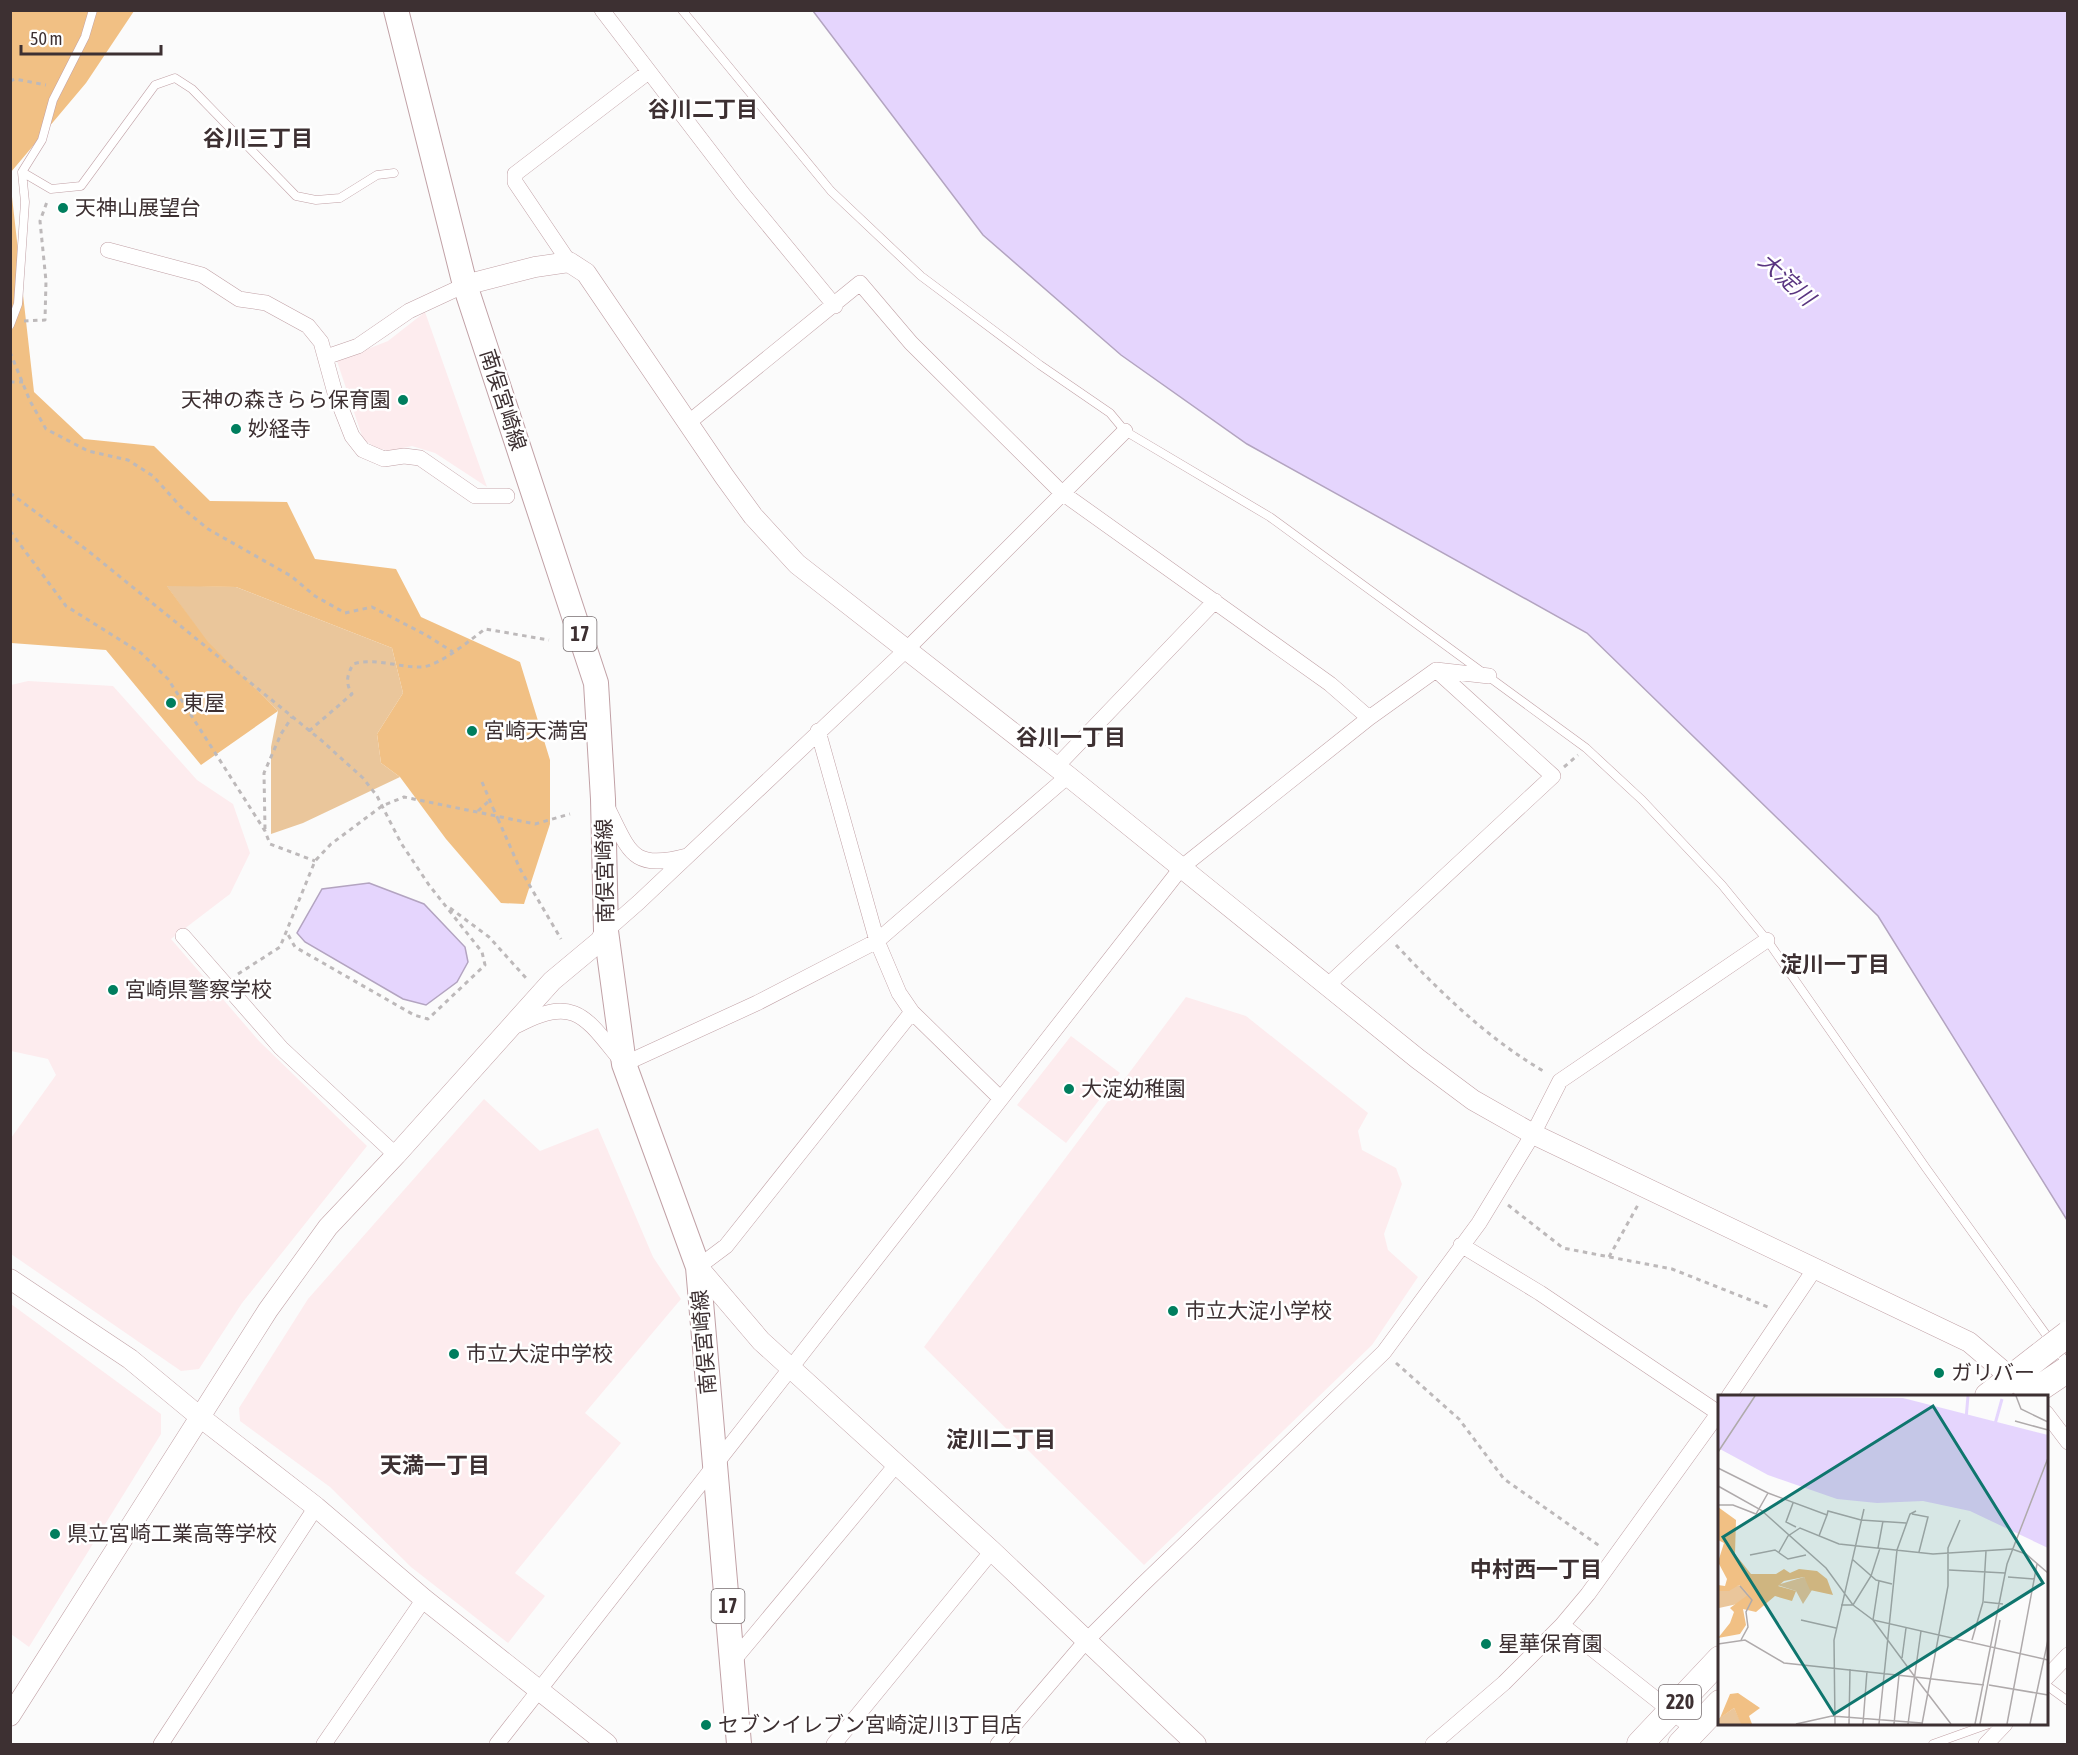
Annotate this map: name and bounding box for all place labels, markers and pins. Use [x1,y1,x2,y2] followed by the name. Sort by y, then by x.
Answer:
[75,195,201,219] place label: 天神山展望台
[56,201,70,215] marker: 天神山展望台
[181,387,391,411] place label: 天神の森きらら保育園
[396,393,410,407] marker: 天神の森きらら保育園
[248,416,311,440] place label: 妙経寺
[229,422,243,436] marker: 妙経寺
[183,690,225,714] place label: 東屋
[164,696,178,710] marker: 東屋
[484,718,589,742] place label: 宮崎天満宮
[465,724,479,738] marker: 宮崎天満宮
[125,977,272,1001] place label: 宮崎県警察学校
[106,983,120,997] marker: 宮崎県警察学校
[1081,1076,1186,1100] place label: 大淀幼稚園
[1062,1082,1076,1096] marker: 大淀幼稚園
[1185,1298,1332,1322] place label: 市立大淀小学校
[1166,1304,1180,1318] marker: 市立大淀小学校
[466,1341,613,1365] place label: 市立大淀中学校
[447,1347,461,1361] marker: 市立大淀中学校
[1951,1360,2035,1384] place label: ガリバー
[1932,1366,1946,1380] marker: ガリバー
[67,1521,277,1545] place label: 県立宮崎工業高等学校
[48,1527,62,1541] marker: 県立宮崎工業高等学校
[1498,1631,1603,1655] place label: 星華保育園
[1479,1637,1493,1651] marker: 星華保育園
[718,1712,1022,1736] place label: セブンイレブン宮崎淀川3丁目店
[699,1718,713,1732] marker: セブンイレブン宮崎淀川3丁目店

